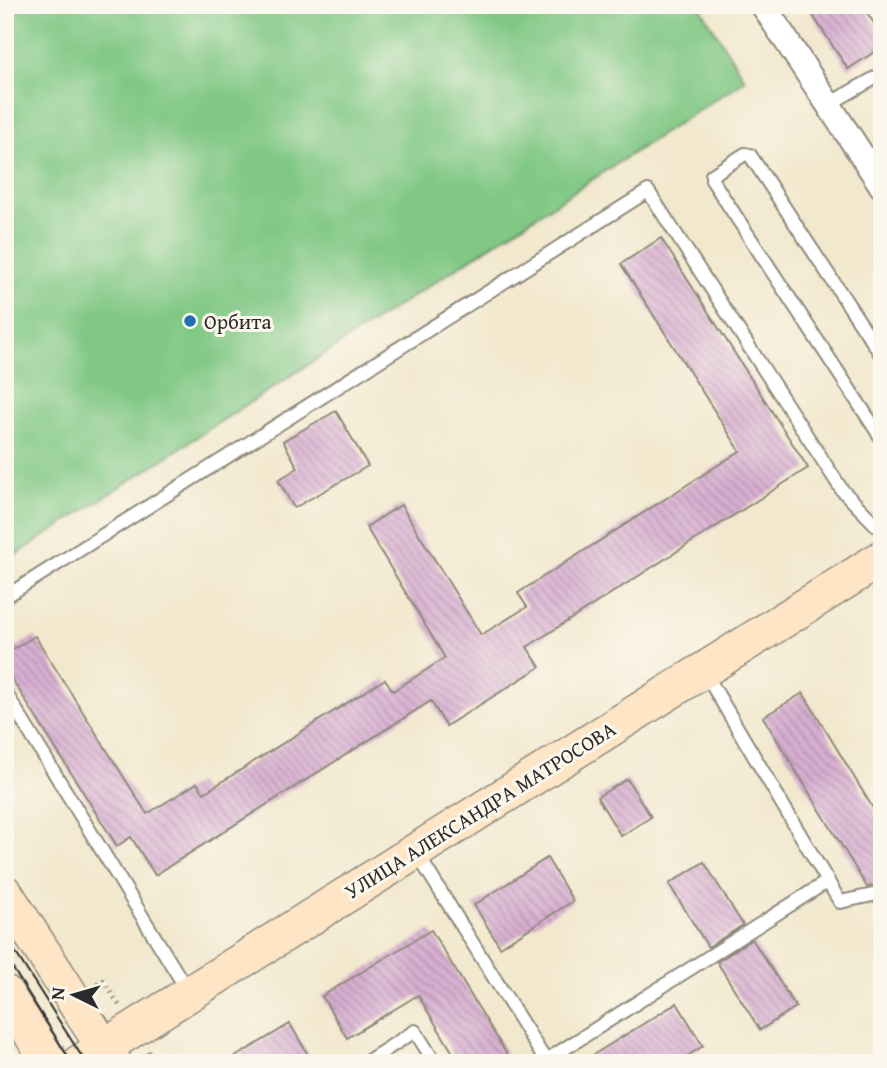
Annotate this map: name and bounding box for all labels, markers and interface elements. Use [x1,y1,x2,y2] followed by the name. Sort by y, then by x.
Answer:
[204,306,271,337] place label: Орбита
[182,313,198,329] marker: Орбита
[338,713,622,907] street label: УЛИЦА АЛЕКСАНДРА МАТРОСОВА
[38,960,108,1030] north arrow
[43,986,72,1001] text: N

